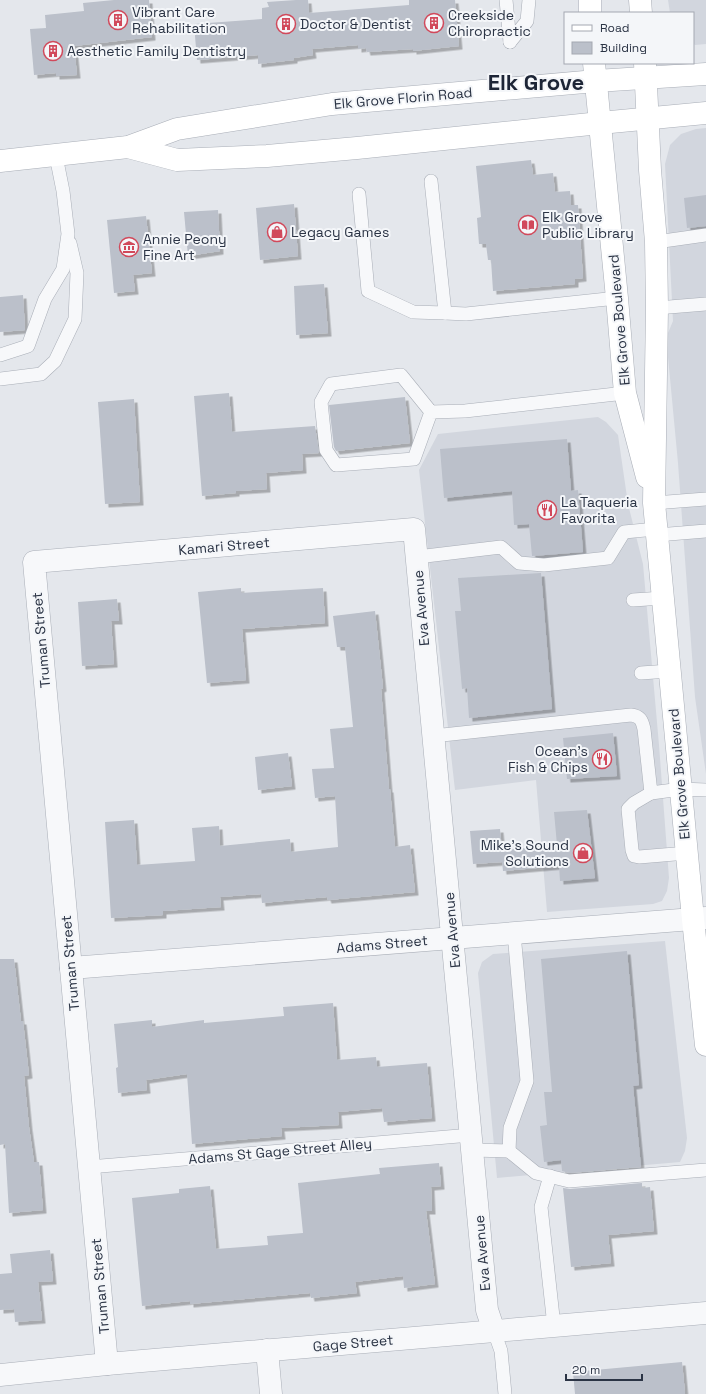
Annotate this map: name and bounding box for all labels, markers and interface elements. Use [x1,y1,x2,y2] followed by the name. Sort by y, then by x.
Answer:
[132,3,226,37] place label: Vibrant Care Rehabilitation
[448,6,531,40] place label: Creekside Chiropractic
[107,9,129,31] building icon: Vibrant Care Rehabilitation
[423,12,445,34] building icon: Creekside Chiropractic
[564,12,694,64] legend
[275,13,297,35] building icon: Doctor & Dentist
[300,15,411,33] place label: Doctor & Dentist
[600,20,629,36] text: Road
[42,40,64,62] building icon: Aesthetic Family Dentistry
[600,40,647,56] text: Building
[67,42,246,60] place label: Aesthetic Family Dentistry
[488,68,584,96] district label: Elk Grove
[333,83,473,113] street label: Elk Grove Florin Road
[542,208,634,242] place label: Elk Grove Public Library
[517,214,539,236] library icon: Elk Grove Public Library
[266,221,288,243] shop icon: Legacy Games
[291,223,389,241] place label: Legacy Games
[143,230,226,264] place label: Annie Peony Fine Art
[118,236,140,258] museum icon: Annie Peony Fine Art
[604,254,634,386] street label: Elk Grove Boulevard
[561,493,637,527] place label: La Taqueria Favorita
[536,499,558,521] restaurant icon: La Taqueria Favorita
[177,533,271,559] street label: Kamari Street
[409,569,433,647] street label: Eva Avenue
[28,591,54,689] street label: Truman Street
[664,708,694,840] street label: Elk Grove Boulevard
[508,742,588,776] place label: Ocean's Fish & Chips
[591,748,613,770] restaurant icon: Ocean's Fish & Chips
[481,836,569,870] place label: Mike's Sound Solutions
[572,842,594,864] shop icon: Mike's Sound Solutions
[440,891,464,969] street label: Eva Avenue
[57,914,83,1012] street label: Truman Street
[336,931,428,957] street label: Adams Street
[187,1134,373,1168] street label: Adams St Gage Street Alley
[470,1214,494,1292] street label: Eva Avenue
[87,1237,113,1335] street label: Truman Street
[312,1331,394,1355] street label: Gage Street
[566,1356,642,1382] scale bar
[572,1362,600,1378] text: 20 m

